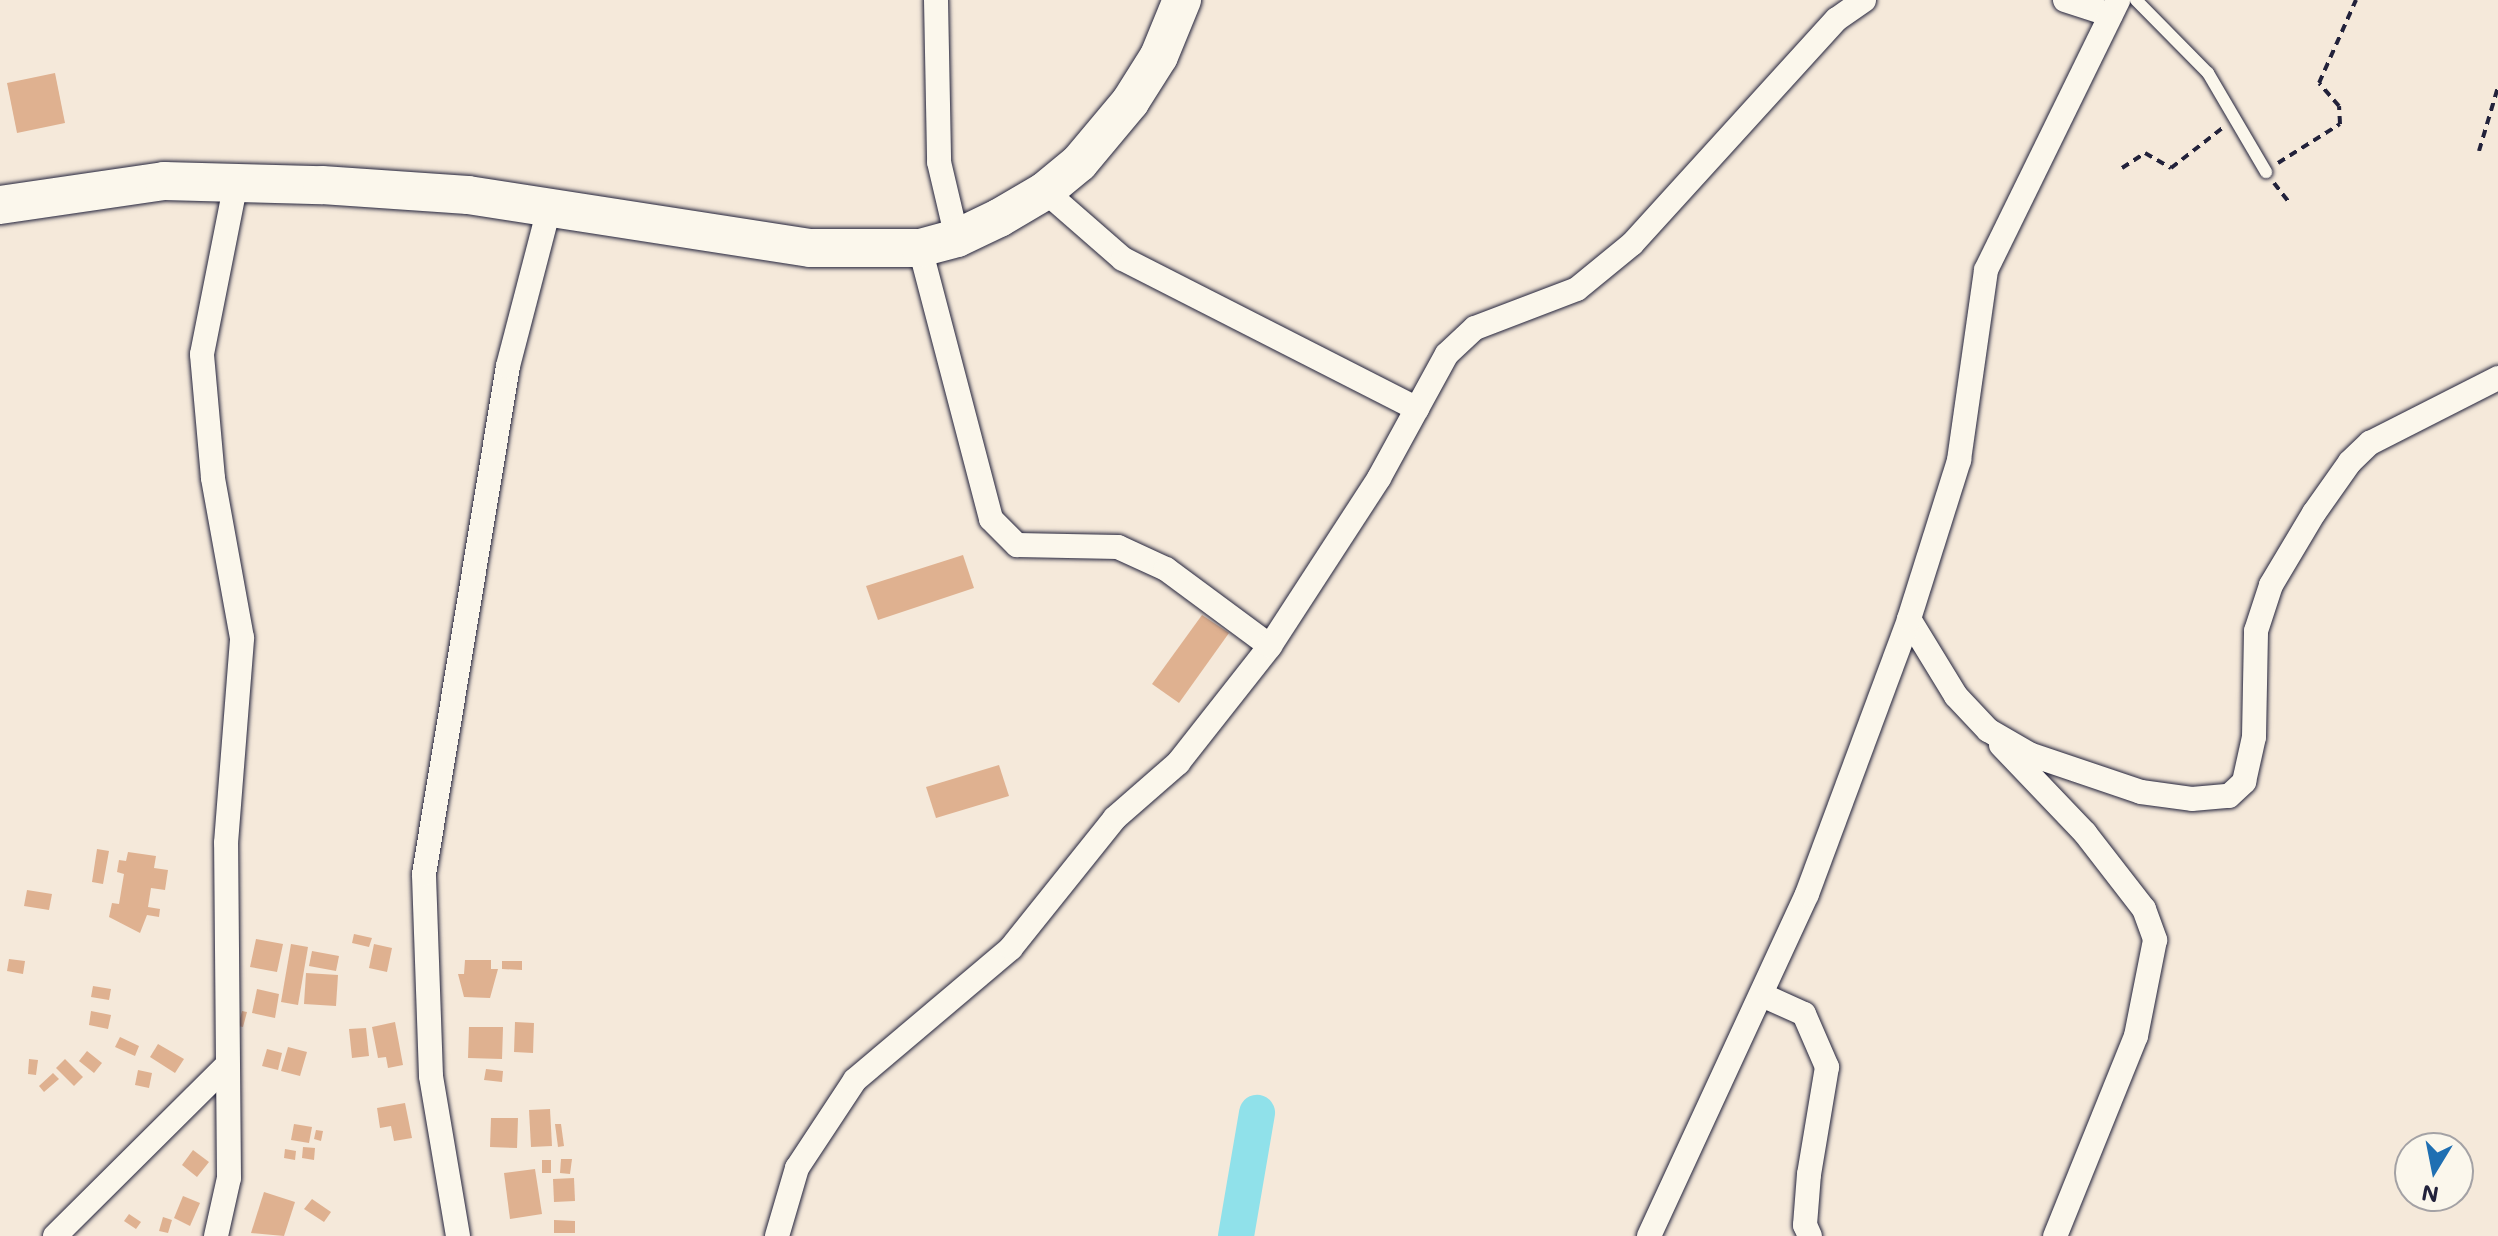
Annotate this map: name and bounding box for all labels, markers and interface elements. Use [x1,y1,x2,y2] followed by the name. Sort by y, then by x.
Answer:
[2394,1132,2474,1212] north arrow
[2419,1178,2441,1210] text: N

